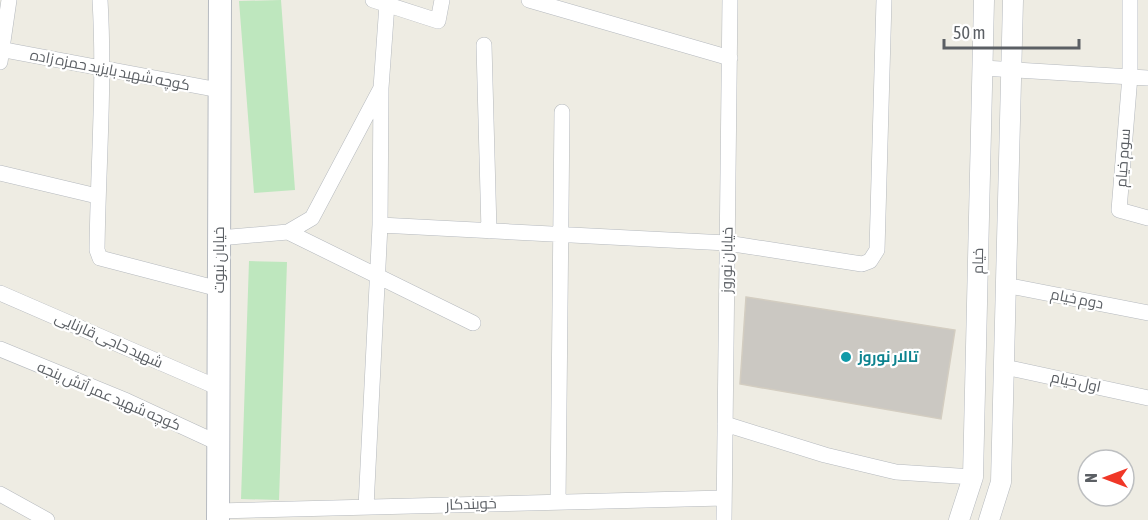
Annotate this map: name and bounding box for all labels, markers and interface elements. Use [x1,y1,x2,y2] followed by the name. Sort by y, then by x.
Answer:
[944,12,1079,50] scale bar
[953,22,985,43] text: 50 m
[28,46,192,95] street label: کوچه شهید بایزید حمزه زاده
[1112,128,1135,188] street label: سوم خیام
[210,227,229,293] street label: خیابان نبوت
[717,227,738,294] street label: خیابان نوروز
[969,248,988,274] street label: خیام
[1049,285,1105,314] street label: دوم خیام
[52,308,166,373] street label: شهید حاجی قارنایی
[857,348,919,366] place label: تالار نوروز
[839,350,853,364] marker: تالار نوروز
[34,358,184,435] street label: کوچه شهید عمر آتش پنجه
[1049,368,1103,397] street label: اول خیام
[1076,448,1136,508] north arrow
[1082,473,1100,483] text: N
[444,494,497,514] street label: خویندکار

